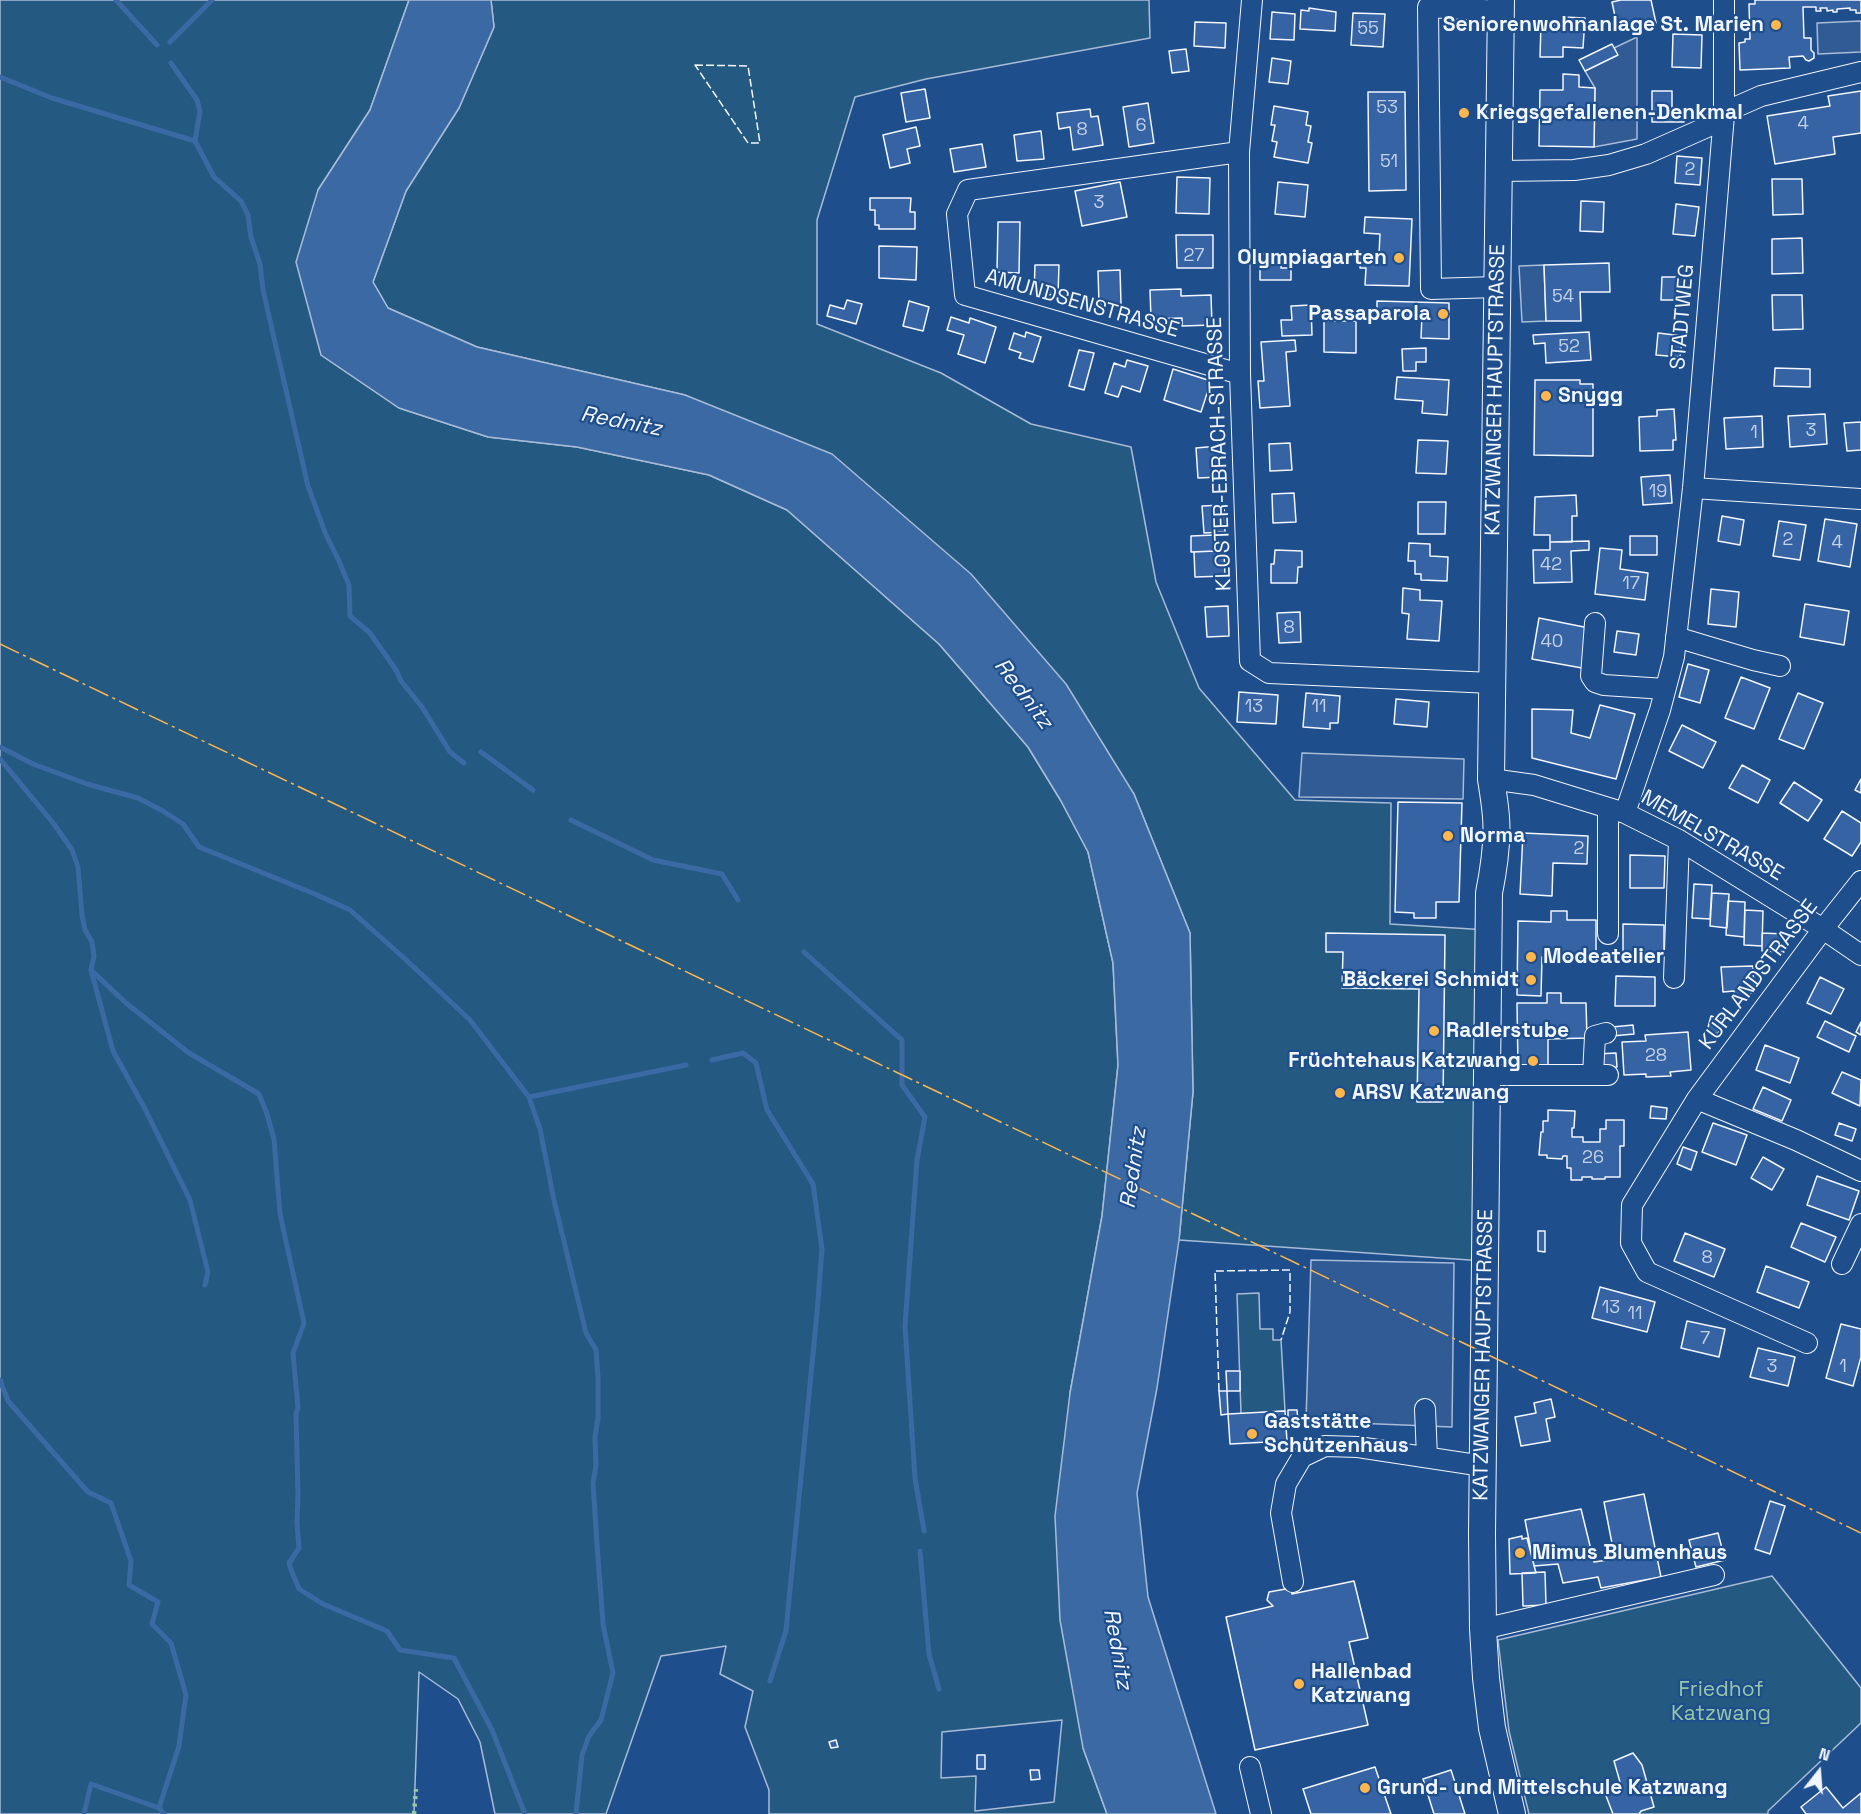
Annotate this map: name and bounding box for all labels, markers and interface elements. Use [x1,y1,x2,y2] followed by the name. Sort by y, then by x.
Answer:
[1443,12,1764,38] place label: Seniorenwohnanlage St. Marien
[1357,18,1379,40] house number: 55
[1769,18,1783,32] marker: Seniorenwohnanlage St. Marien
[1376,97,1398,119] house number: 53
[1476,100,1743,126] place label: Kriegsgefallenen-Denkmal
[1457,106,1471,120] marker: Kriegsgefallenen-Denkmal
[1797,113,1809,135] house number: 4
[1135,115,1147,137] house number: 6
[1076,119,1088,141] house number: 8
[1380,151,1398,173] house number: 51
[1685,159,1695,181] house number: 2
[1094,192,1104,214] house number: 3
[1481,244,1511,536] street label: KATZWANGER HAUPTSTRASSE
[1184,245,1204,267] house number: 27
[1237,245,1387,271] place label: Olympiagarten
[1392,251,1406,265] marker: Olympiagarten
[1666,263,1700,371] street label: STADTWEG
[982,264,1182,344] street label: AMUNDSENSTRASSE
[1552,286,1574,308] house number: 54
[1308,301,1431,327] place label: Passaparola
[1436,307,1450,321] marker: Passaparola
[1203,316,1237,592] street label: KLOSTER-EBRACH-STRASSE
[1558,336,1580,358] house number: 52
[1558,383,1623,409] place label: Snygg
[1539,389,1553,403] marker: Snygg
[578,401,664,443] water label: Rednitz
[1806,420,1816,442] house number: 3
[1750,422,1758,444] house number: 1
[1649,481,1667,503] house number: 19
[1783,529,1793,551] house number: 2
[1831,532,1843,554] house number: 4
[1540,554,1562,576] house number: 42
[1622,573,1640,595] house number: 17
[1283,617,1295,639] house number: 8
[1541,631,1563,653] house number: 40
[988,653,1058,735] water label: Rednitz
[1245,696,1263,718] house number: 13
[1311,696,1327,718] house number: 11
[1636,785,1788,887] street label: MEMELSTRASSE
[1460,823,1525,849] place label: Norma
[1441,829,1455,843] marker: Norma
[1574,838,1584,860] house number: 2
[1694,895,1824,1055] street label: KURLANDSTRASSE
[1543,944,1664,970] place label: Modeatelier
[1524,950,1538,964] marker: Modeatelier
[1342,967,1519,993] place label: Bäckerei Schmidt
[1524,973,1538,987] marker: Bäckerei Schmidt
[1446,1018,1569,1044] place label: Radlerstube
[1427,1024,1441,1038] marker: Radlerstube
[1645,1045,1667,1067] house number: 28
[1288,1048,1521,1074] place label: Früchtehaus Katzwang
[1526,1054,1540,1068] marker: Früchtehaus Katzwang
[1352,1080,1509,1106] place label: ARSV Katzwang
[1333,1086,1347,1100] marker: ARSV Katzwang
[1115,1126,1153,1210] water label: Rednitz
[1582,1147,1604,1169] house number: 26
[1469,1209,1499,1501] street label: KATZWANGER HAUPTSTRASSE
[1701,1247,1713,1269] house number: 8
[1602,1297,1620,1319] house number: 13
[1627,1303,1643,1325] house number: 11
[1700,1328,1710,1350] house number: 7
[1767,1356,1777,1378] house number: 3
[1839,1356,1847,1378] house number: 1
[1264,1409,1409,1459] place label: Gaststätte Schützenhaus
[1245,1427,1259,1441] marker: Gaststätte Schützenhaus
[1532,1540,1727,1566] place label: Mimus Blumenhaus
[1513,1546,1527,1560] marker: Mimus Blumenhaus
[1097,1607,1137,1691] water label: Rednitz
[1311,1659,1412,1709] place label: Hallenbad Katzwang
[1292,1677,1306,1691] marker: Hallenbad Katzwang
[1671,1677,1771,1727] park label: Friedhof Katzwang
[1789,1742,1849,1802] north arrow
[1816,1743,1833,1766] text: N
[1377,1775,1728,1801] place label: Grund- und Mittelschule Katzwang
[1358,1781,1372,1795] marker: Grund- und Mittelschule Katzwang

